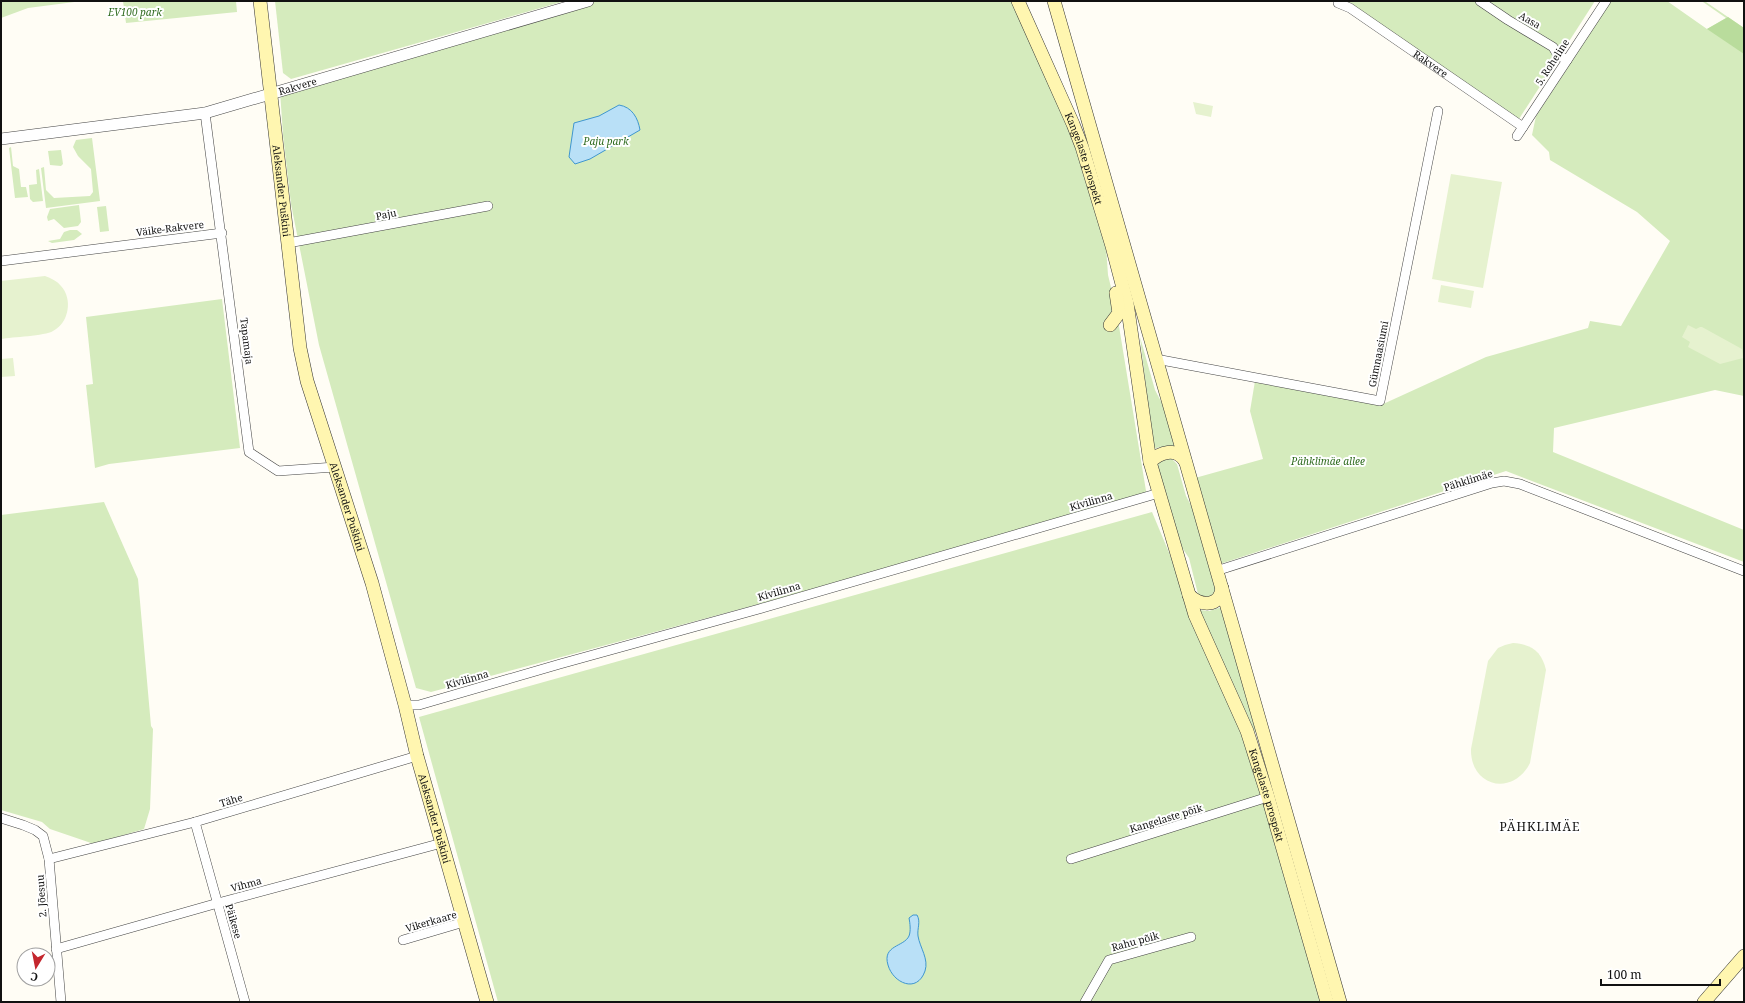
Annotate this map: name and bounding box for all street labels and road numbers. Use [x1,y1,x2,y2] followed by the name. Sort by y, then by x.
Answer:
[1517,8,1544,32] street label: Aasa
[1532,36,1572,88] street label: 5. Roheline
[1411,47,1451,80] street label: Rakvere
[277,74,318,98] street label: Rakvere
[1062,110,1106,207] street label: Kangelaste prospekt
[270,144,294,238] street label: Aleksander Puškini
[374,205,398,223] street label: Paju
[135,217,205,239] street label: Väike-Rakvere
[237,317,257,366] street label: Tapamaja
[1365,319,1391,388] street label: Gümnaasiumi
[327,460,368,554] street label: Aleksander Puškini
[1442,466,1494,494] street label: Pähklimäe
[1068,488,1114,514] street label: Kivilinna
[756,578,802,604] street label: Kivilinna
[444,666,490,692] street label: Kivilinna
[1246,747,1288,844] street label: Kangelaste prospekt
[415,772,454,866] street label: Aleksander Puškini
[218,790,244,810] street label: Tähe
[1128,800,1204,836] street label: Kangelaste põik
[229,873,263,895] street label: Vihma
[32,874,49,918] street label: 2. Jõesuu
[222,902,246,940] street label: Päikese
[404,907,458,935] street label: Vikerkaare
[1110,928,1160,954] street label: Rahu põik

